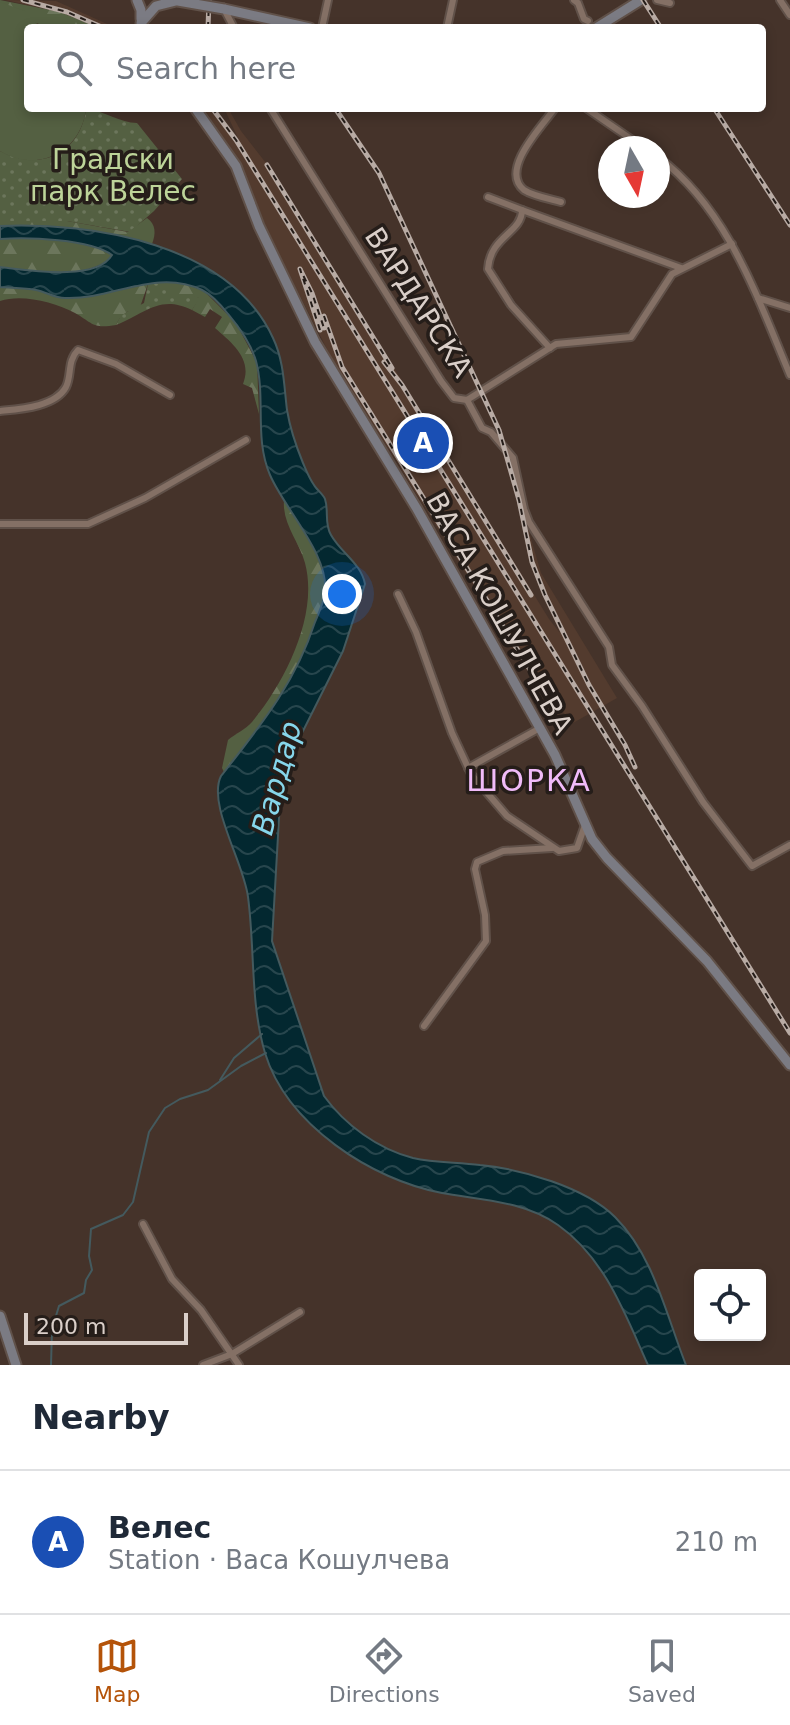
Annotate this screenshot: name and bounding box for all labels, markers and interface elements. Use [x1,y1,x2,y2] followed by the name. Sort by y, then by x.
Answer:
[24,24,766,112] search box
[52,46,96,90] icon: search
[116,51,296,86] text: Search here
[598,136,670,208] north arrow
[30,143,196,208] park label: Градски парк Велес
[358,221,479,383] street label: ВАРДАРСКА
[397,413,449,473] pin: A
[419,487,580,740] street label: ВАСА КОШУЛЧЕВА
[322,574,362,614] your location
[245,717,308,839] water label: Вардар
[466,763,592,798] district label: ШОРКА
[694,1269,766,1341] map controls
[694,1269,766,1341] button: locate
[24,1309,188,1345] scale bar
[36,1314,106,1339] text: 200 m
[32,1397,170,1437] text: Nearby
[108,1510,211,1545] text: Велес
[48,1527,68,1557] text: A
[675,1527,758,1557] text: 210 m
[108,1545,450,1575] text: Station · Васа Кошулчева
[94,1634,141,1707] tab: Map
[329,1634,440,1707] tab: Directions
[628,1634,696,1707] tab: Saved

